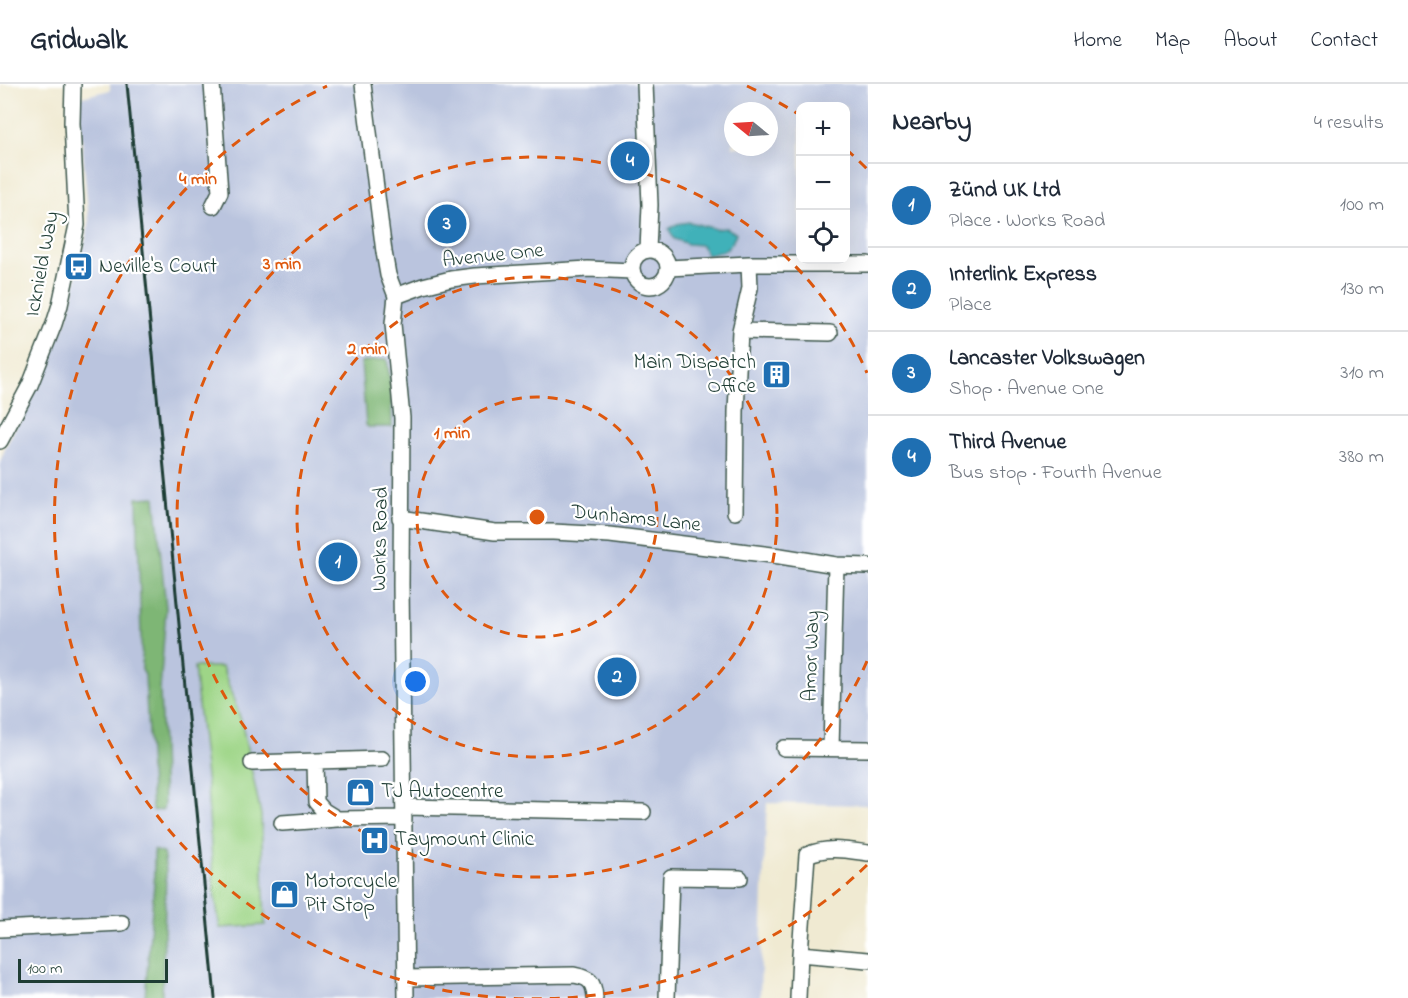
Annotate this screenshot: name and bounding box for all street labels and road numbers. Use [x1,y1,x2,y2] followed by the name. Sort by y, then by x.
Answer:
[18,209,70,320] street label: Icknield Way
[441,236,546,276] street label: Avenue One
[365,486,397,592] street label: Works Road
[569,497,703,541] street label: Dunhams Lane
[795,610,831,702] street label: Amor Way

